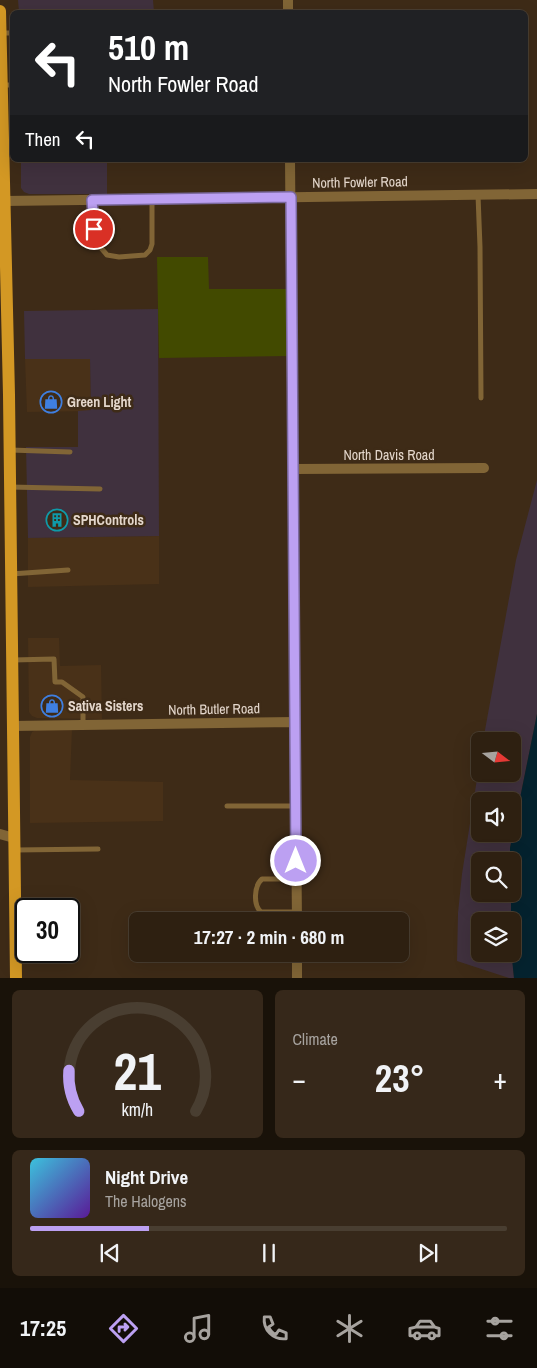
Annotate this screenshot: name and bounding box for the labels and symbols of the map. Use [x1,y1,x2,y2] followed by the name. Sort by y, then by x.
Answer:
[312,172,408,192] street label: North Fowler Road
[73,208,115,250] pin
[39,390,63,414] shop icon: Green Light
[67,393,132,411] place label: Green Light
[343,446,435,464] street label: North Davis Road
[45,508,69,532] building icon: SPHControls
[73,511,144,529] place label: SPHControls
[40,694,64,718] shop icon: Sativa Sisters
[68,697,143,715] place label: Sativa Sisters
[168,699,260,719] street label: North Butler Road
[471,732,521,782] north arrow
[269,834,321,886] position arrow
[15,898,80,963] speed limit sign: 30

